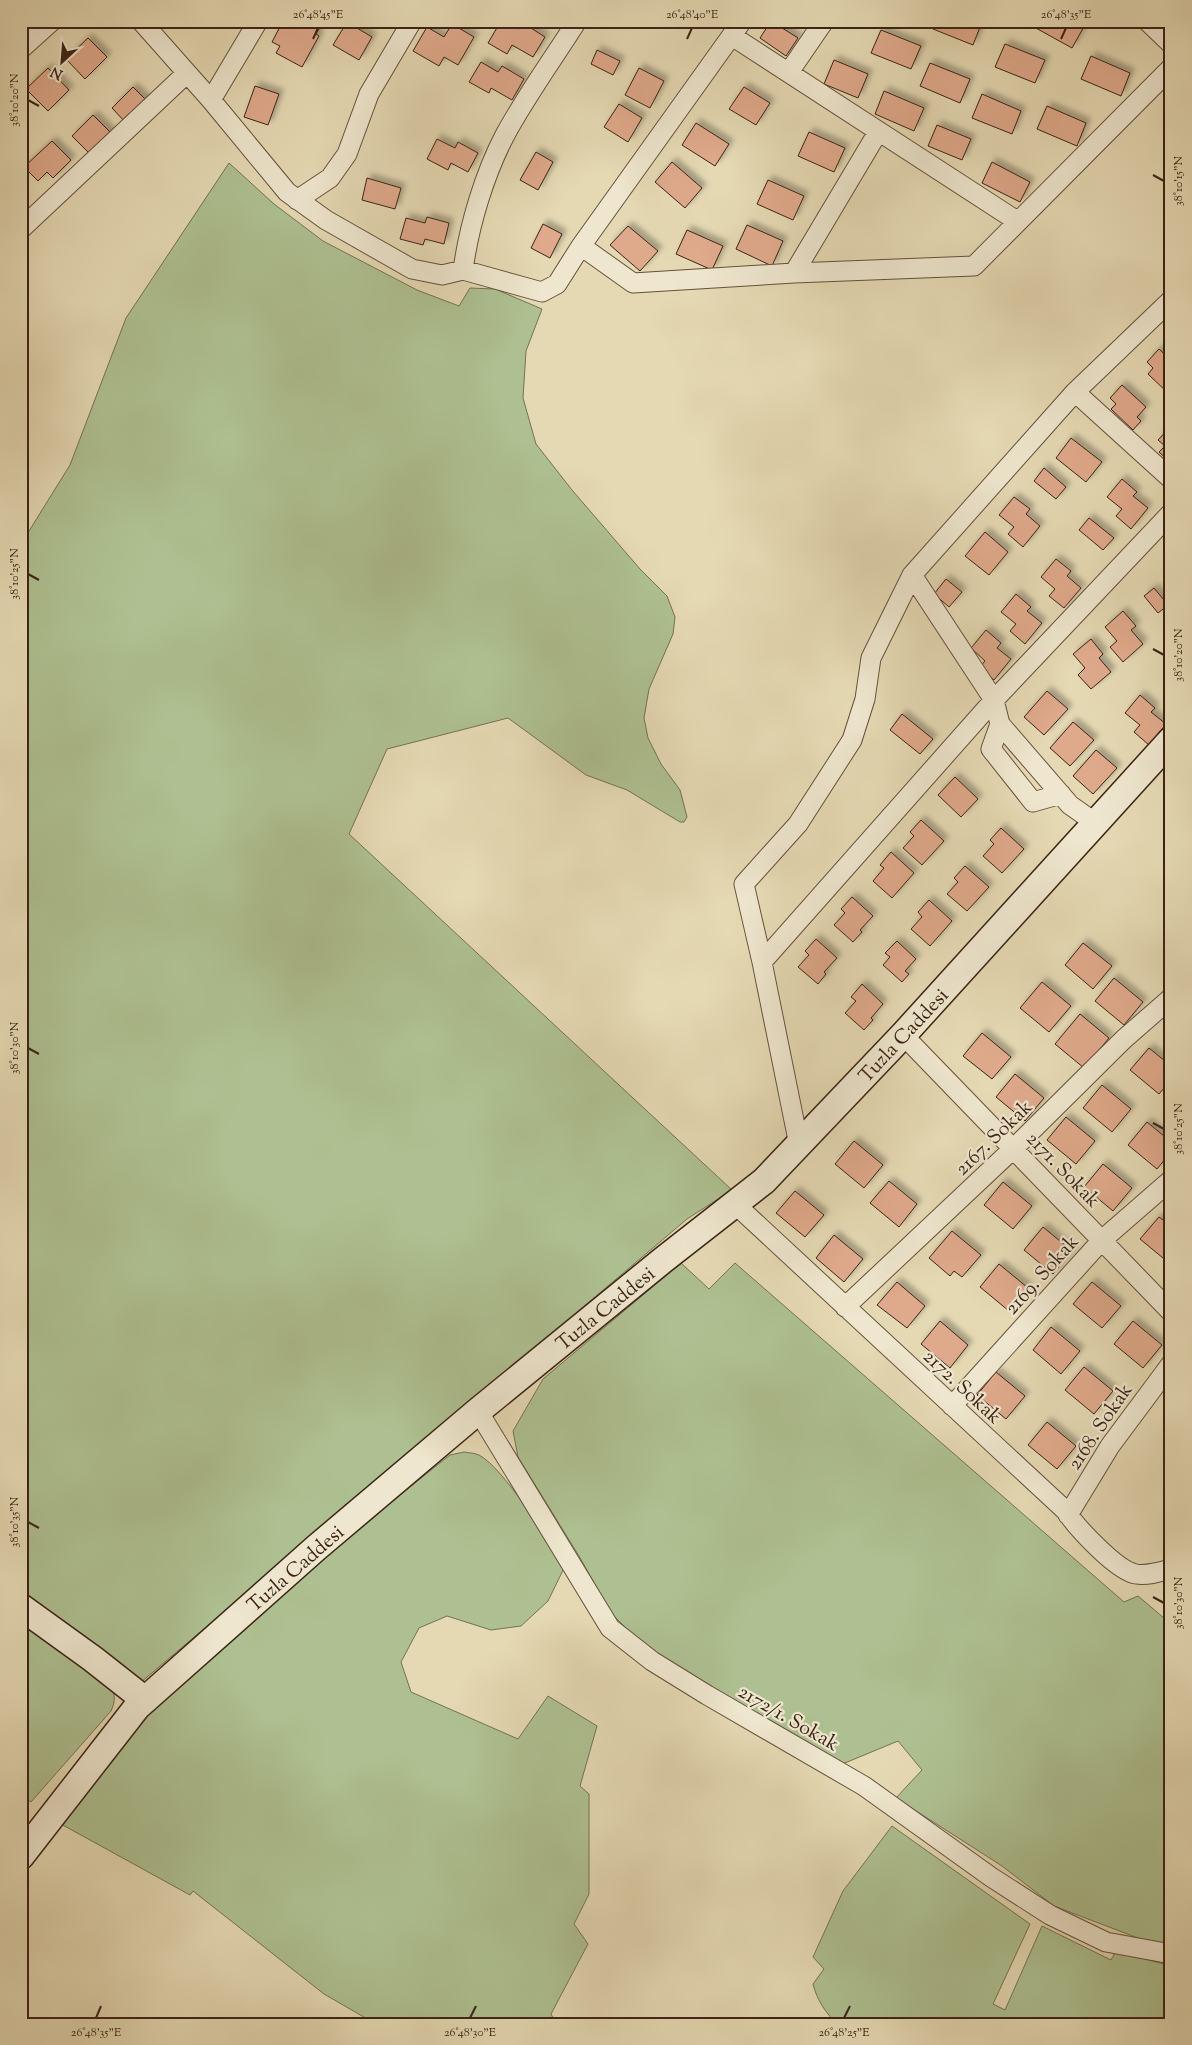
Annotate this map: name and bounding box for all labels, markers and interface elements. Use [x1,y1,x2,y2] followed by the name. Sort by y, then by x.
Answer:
[293,6,344,24] text: 26°48'45"E
[666,6,719,24] text: 26°48'40"E
[1041,6,1092,24] text: 26°48'35"E
[38,38,88,88] north arrow
[48,60,67,83] text: N
[6,73,24,127] text: 38°10'20"N
[1170,156,1188,206] text: 38°10'15"N
[6,548,24,600] text: 38°10'25"N
[1170,628,1188,682] text: 38°10'20"N
[853,983,957,1091] street label: Tuzla Caddesi
[6,1021,24,1074] text: 38°10'30"N
[949,1094,1040,1183] street label: 2167. Sokak
[1170,1103,1188,1155] text: 38°10'25"N
[1018,1126,1106,1215] street label: 2171. Sokak
[999,1229,1087,1322] street label: 2169. Sokak
[551,1261,663,1359] street label: Tuzla Caddesi
[915,1344,1007,1432] street label: 2172. Sokak
[1061,1378,1141,1477] street label: 2168. Sokak
[6,1496,24,1547] text: 38°10'35"N
[242,1519,352,1620] street label: Tuzla Caddesi
[1170,1576,1188,1629] text: 38°10'30"N
[732,1679,844,1760] street label: 2172/1. Sokak
[71,2024,122,2042] text: 26°48'35"E
[444,2024,497,2042] text: 26°48'30"E
[818,2024,870,2042] text: 26°48'25"E

